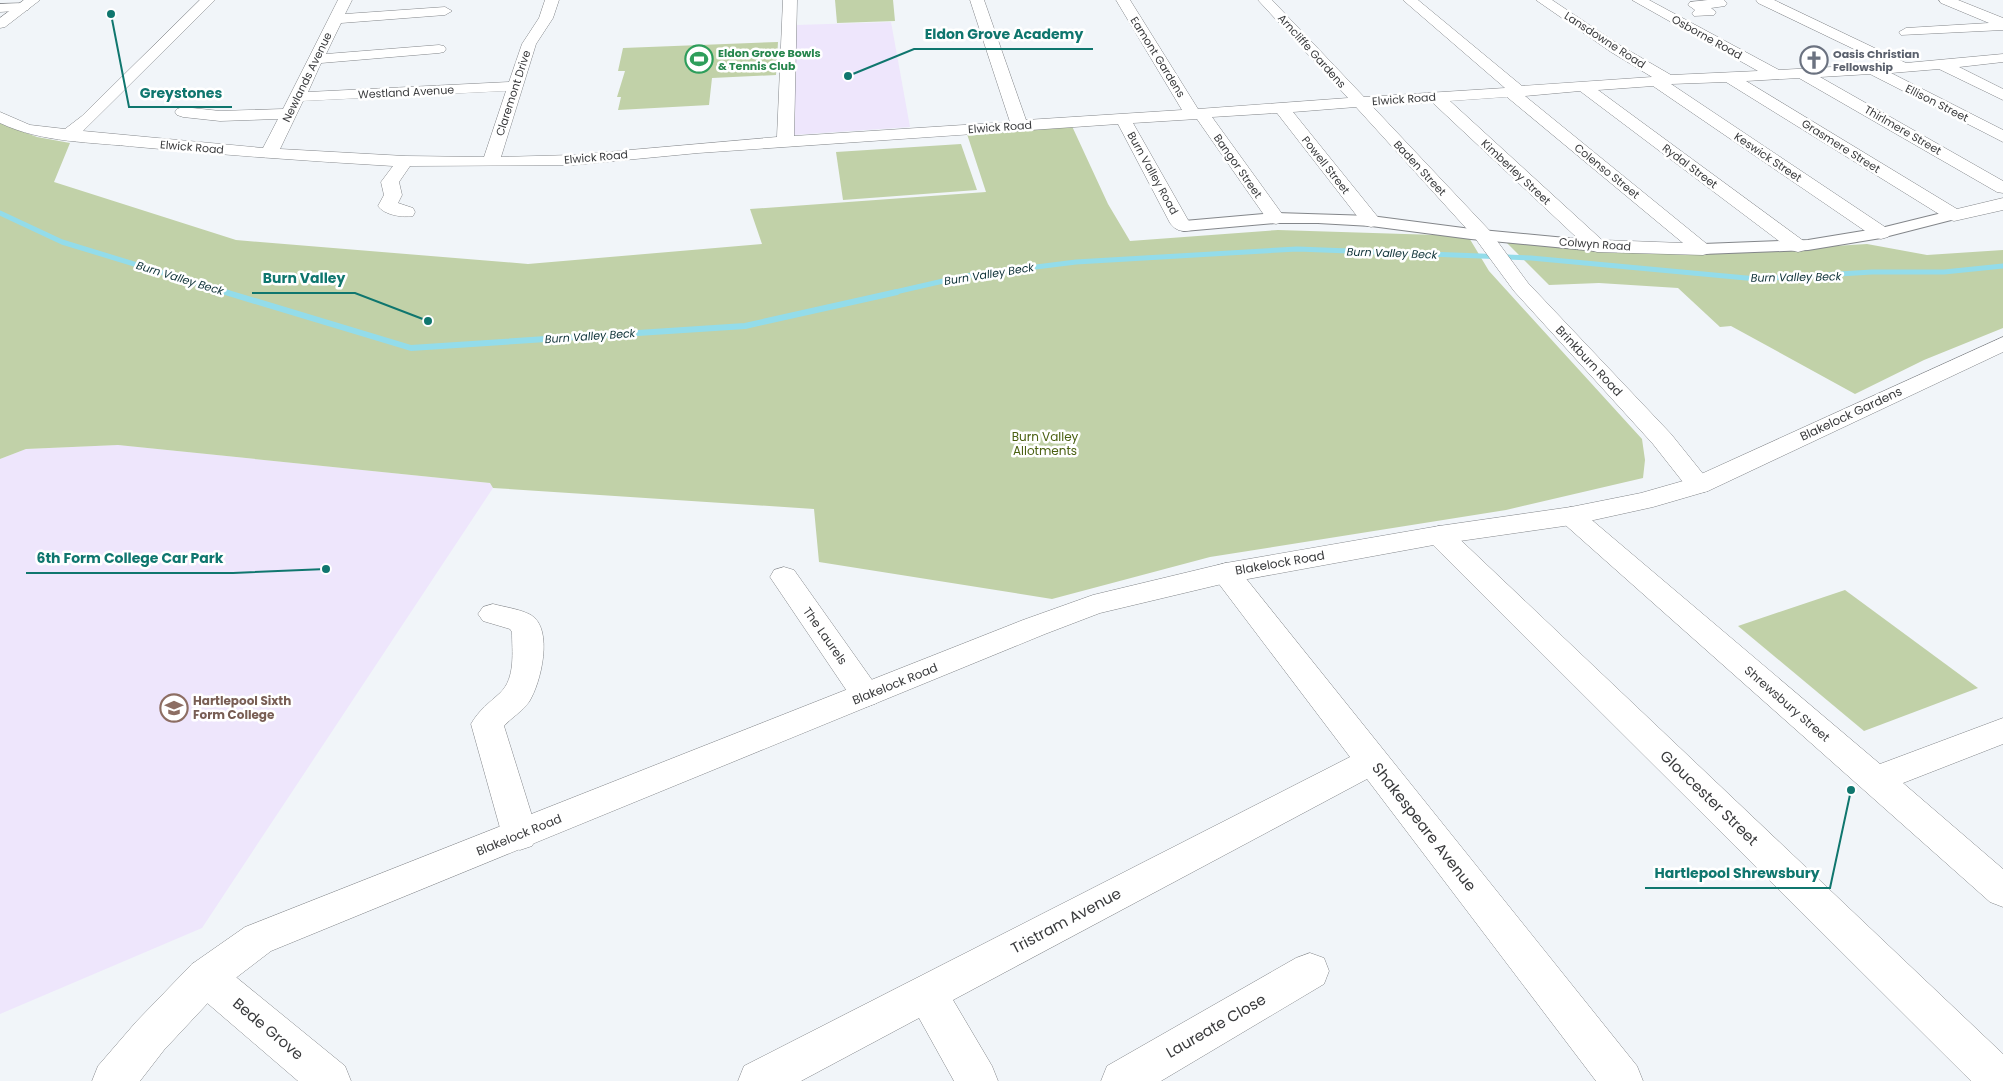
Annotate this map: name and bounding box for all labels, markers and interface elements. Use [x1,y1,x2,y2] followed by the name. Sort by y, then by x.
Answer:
[1561,8,1649,72] street label: Lansdowne Road
[1274,10,1350,92] street label: Arncliffe Gardens
[1669,11,1745,63] street label: Osborne Road
[1127,14,1189,101] street label: Eamont Gardens
[914,20,1093,49] callout: Eldon Grove Academy
[925,24,1083,44] text: Eldon Grove Academy
[278,29,336,125] street label: Newlands Avenue
[684,44,714,74] sports icon: Eldon Grove Bowls & Tennis Club
[718,45,821,74] place label: Eldon Grove Bowls & Tennis Club
[1799,45,1829,75] church icon: Oasis Christian Fellowship
[1833,46,1919,75] place label: Oasis Christian Fellowship
[492,48,534,138] street label: Claremont Drive
[129,78,232,107] callout: Greystones
[1903,80,1971,126] street label: Ellison Street
[358,81,455,103] street label: Westland Avenue
[140,83,222,103] text: Greystones
[1372,89,1436,109] street label: Elwick Road
[1861,101,1945,159] street label: Thirlmere Street
[1799,115,1883,177] street label: Grasmere Street
[968,117,1032,137] street label: Elwick Road
[1731,128,1805,186] street label: Keswick Street
[1124,129,1182,217] street label: Burn Valley Road
[1210,131,1266,201] street label: Bangor Street
[1298,133,1354,197] street label: Powell Street
[159,136,225,158] street label: Elwick Road
[1478,136,1554,208] street label: Kimberley Street
[1390,137,1450,199] street label: Baden Street
[1571,140,1643,202] street label: Colenso Street
[1659,140,1721,192] street label: Rydal Street
[563,146,629,168] street label: Elwick Road
[1559,234,1631,254] street label: Colwyn Road
[1346,243,1439,263] water label: Burn Valley Beck
[134,257,227,299] water label: Burn Valley Beck
[943,259,1036,289] water label: Burn Valley Beck
[252,264,355,293] callout: Burn Valley
[263,268,345,288] text: Burn Valley
[1751,268,1843,286] water label: Burn Valley Beck
[1552,322,1627,400] street label: Brinkburn Road
[544,325,637,347] water label: Burn Valley Beck
[1797,382,1905,445] street label: Blakelock Gardens
[1012,428,1079,459] park label: Burn Valley Allotments
[26,544,233,573] callout: 6th Form College Car Park
[1234,546,1326,579] street label: Blakelock Road
[37,548,224,568] text: 6th Form College Car Park
[799,603,852,668] street label: The Laurels
[850,659,940,708] street label: Blakelock Road
[1741,662,1834,746] street label: Shrewsbury Street
[193,692,291,723] place label: Hartlepool Sixth Form College
[159,693,189,723] school or university icon: Hartlepool Sixth Form College
[1656,745,1763,850] street label: Gloucester Street
[1367,758,1481,895] street label: Shakespeare Avenue
[474,810,564,859] street label: Blakelock Road
[1645,859,1830,888] callout: Hartlepool Shrewsbury
[1655,863,1820,883] text: Hartlepool Shrewsbury
[1007,883,1125,959] street label: Tristram Avenue
[1162,988,1270,1063] street label: Laureate Close
[228,993,308,1064] street label: Bede Grove

